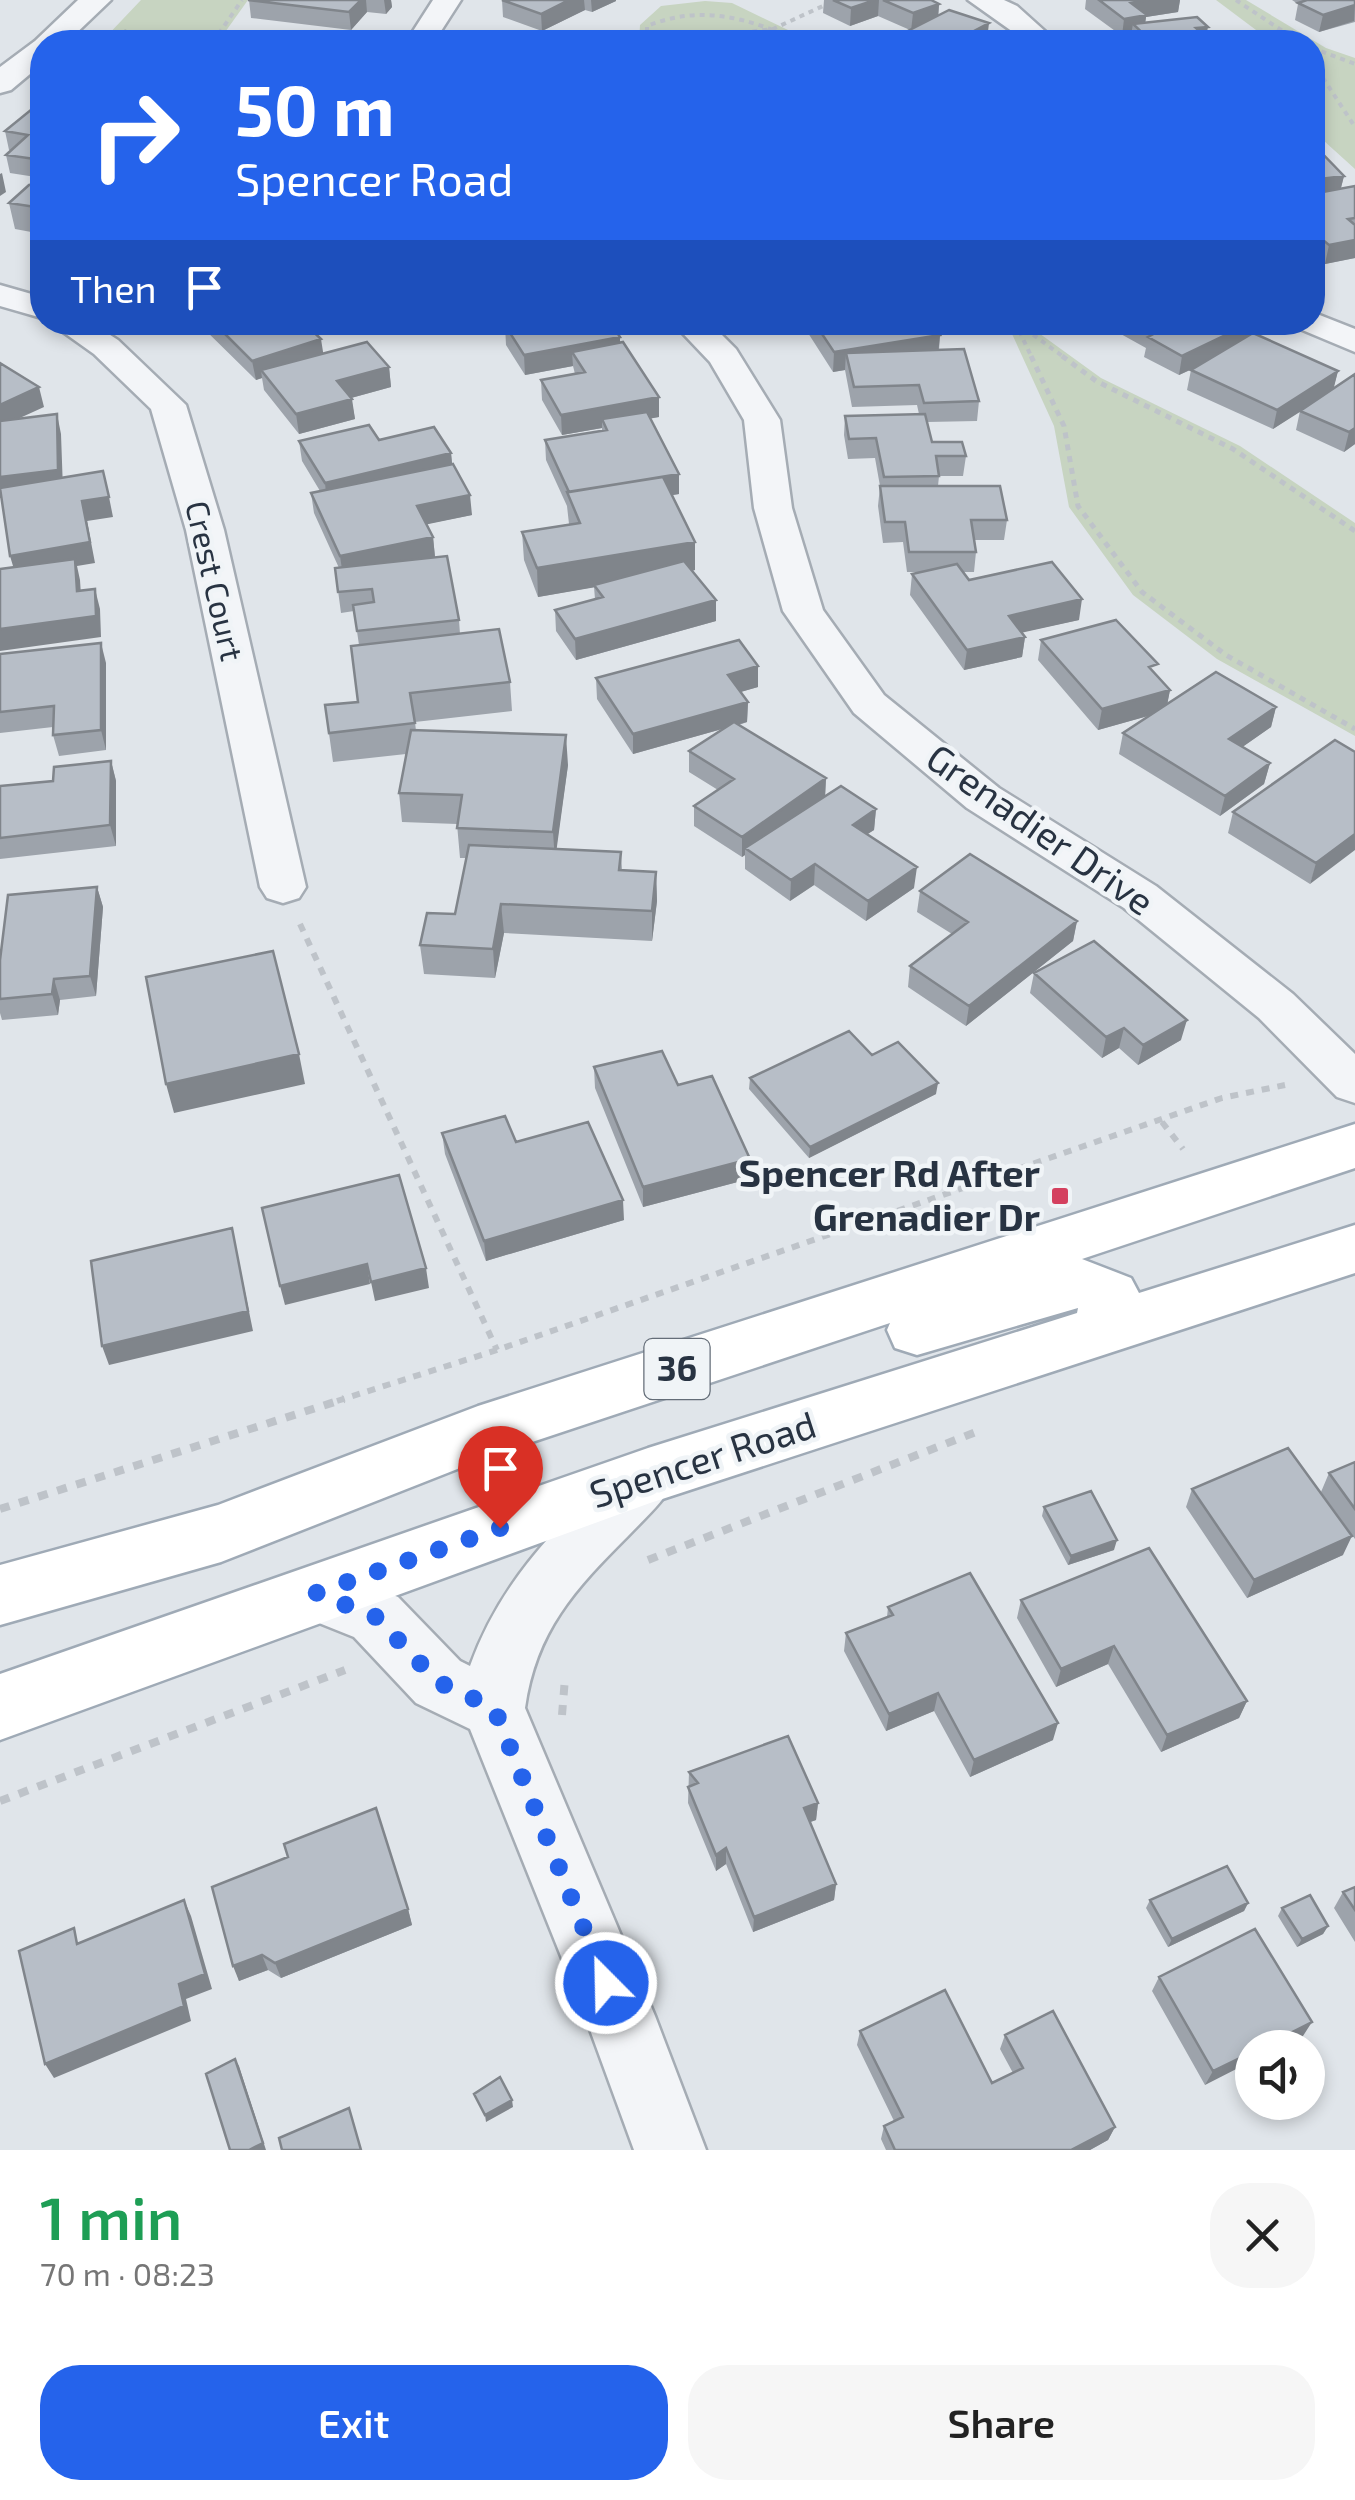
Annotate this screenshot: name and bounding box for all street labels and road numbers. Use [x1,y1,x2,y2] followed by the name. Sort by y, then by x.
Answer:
[179,497,253,664] street label: Crest Court
[919,733,1164,924] street label: Grenadier Drive
[644,1339,710,1399] road number: 36
[584,1400,821,1516] street label: Spencer Road

